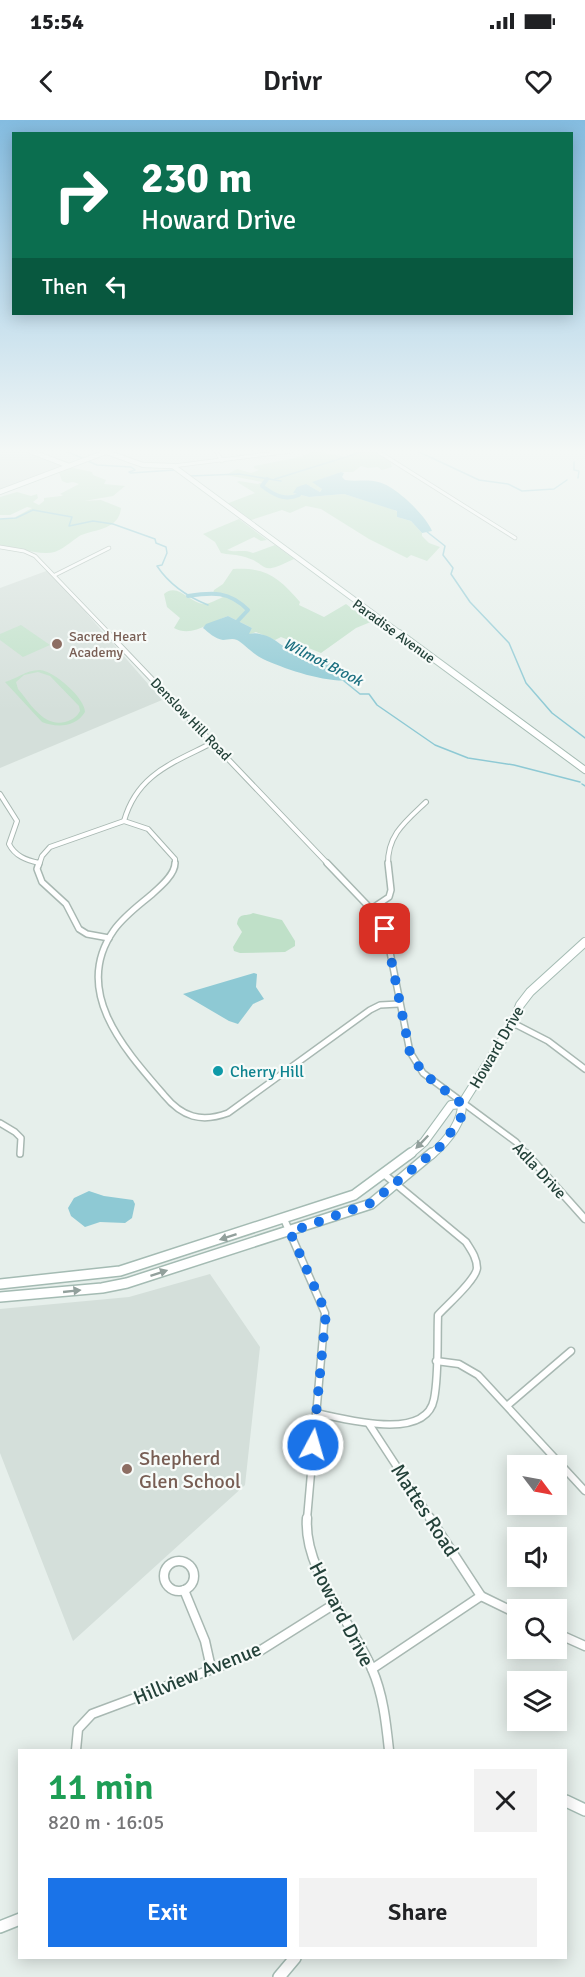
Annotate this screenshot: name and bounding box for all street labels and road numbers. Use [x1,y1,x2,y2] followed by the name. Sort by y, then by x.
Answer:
[349,596,438,667] street label: Paradise Avenue
[147,674,234,764] street label: Denslow Hill Road
[465,1003,529,1092] street label: Howard Drive
[508,1138,571,1203] street label: Adla Drive
[385,1459,464,1561] street label: Mattes Road
[304,1558,380,1671] street label: Howard Drive
[130,1636,265,1710] street label: Hillview Avenue

